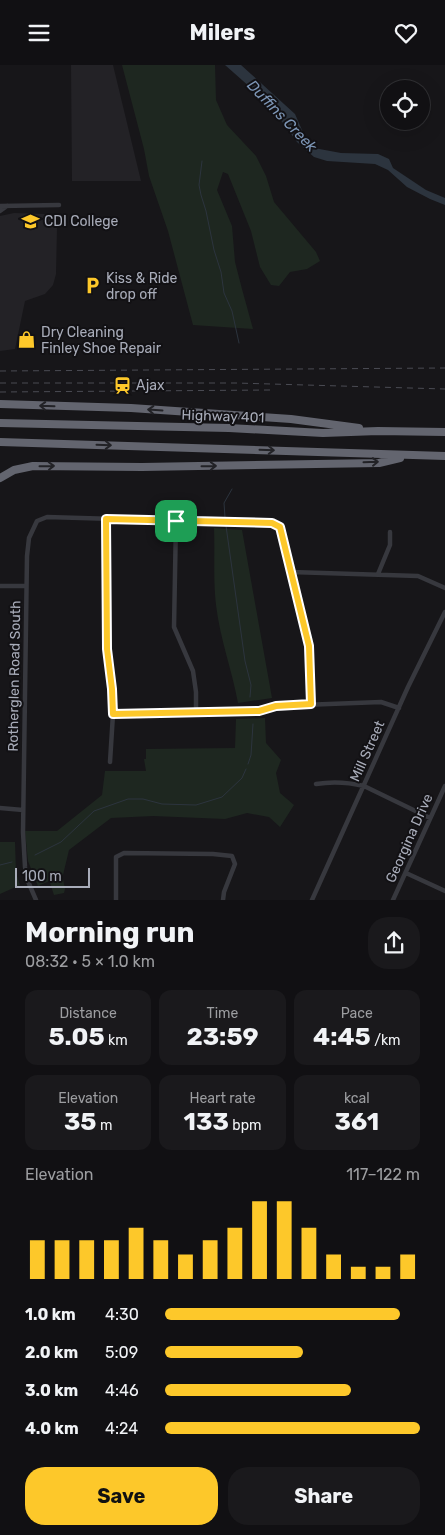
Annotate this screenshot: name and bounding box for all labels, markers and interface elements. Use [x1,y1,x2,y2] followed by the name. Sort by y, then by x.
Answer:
[25,19,53,47] icon: menu
[189,19,256,46] text: Milers
[392,19,420,47] icon: heart
[243,76,321,156] water label: Duffins Creek
[380,80,430,130] map controls
[380,80,430,130] button: locate
[20,211,40,231] school or university icon: CDI College
[44,213,119,230] place label: CDI College
[106,270,178,303] place label: Kiss & Ride drop off
[82,276,102,296] parking icon: Kiss & Ride drop off
[41,324,162,357] place label: Dry Cleaning Finley Shoe Repair
[17,330,37,350] shop icon: Dry Cleaning Finley Shoe Repair
[112,375,132,395] station icon: Ajax
[136,377,165,394] place label: Ajax
[39,401,55,410] one-way arrow
[148,406,164,415] one-way arrow
[181,407,265,426] street label: Highway 401
[96,441,112,450] one-way arrow
[259,446,275,455] one-way arrow
[363,458,379,467] one-way arrow
[38,461,54,471] one-way arrow
[201,461,217,470] one-way arrow
[155,500,197,542] pin
[162,507,190,535] icon: arrive
[5,600,24,752] street label: Rotherglen Road South
[346,717,389,784] street label: Mill Street
[382,791,437,885] street label: Georgina Drive
[15,865,90,888] scale bar
[22,868,62,885] text: 100 m
[25,916,194,949] text: Morning run
[368,917,420,969] button: share
[25,952,155,971] text: 08:32 · 5 × 1.0 km
[59,1005,117,1022] text: Distance
[207,1005,238,1022] text: Time
[341,1005,373,1022] text: Pace
[49,1022,105,1051] text: 5.05
[186,1022,259,1051] text: 23:59
[313,1022,371,1051] text: 4:45
[105,1032,128,1049] text: km
[371,1032,401,1049] text: /km
[58,1090,118,1107] text: Elevation
[190,1090,255,1107] text: Heart rate
[344,1090,370,1107] text: kcal
[64,1107,97,1136] text: 35
[184,1107,229,1136] text: 133
[335,1107,379,1136] text: 361
[97,1117,112,1134] text: m
[229,1117,261,1134] text: bpm
[25,1165,94,1184] text: Elevation
[346,1165,420,1184] text: 117–122 m
[25,1305,76,1324] text: 1.0 km
[105,1305,139,1324] text: 4:30
[25,1343,78,1362] text: 2.0 km
[105,1343,138,1362] text: 5:09
[25,1381,78,1400] text: 3.0 km
[105,1381,139,1400] text: 4:46
[25,1419,79,1438] text: 4.0 km
[105,1419,138,1438] text: 4:24
[25,1467,218,1525] button: Save
[228,1467,420,1525] button: Share

